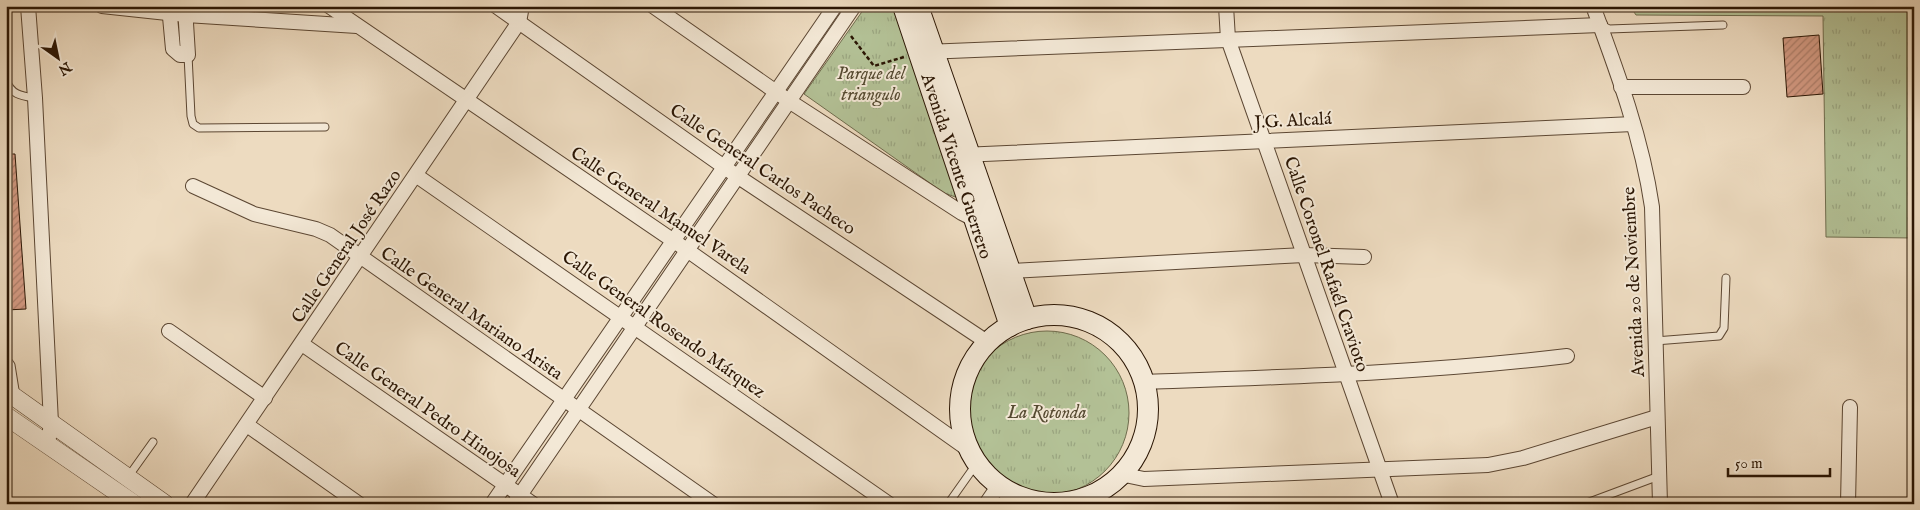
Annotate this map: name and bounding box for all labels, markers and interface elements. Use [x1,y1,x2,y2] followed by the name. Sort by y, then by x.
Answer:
[32,32,82,82] north arrow
[55,57,75,79] text: N
[837,63,907,107] park label: Parque del triangulo
[914,70,997,262] street label: Avenida Vicente Guerrero
[665,99,860,241] street label: Calle General Carlos Pacheco
[1252,108,1333,135] street label: J.G. Alcalá
[565,142,755,280] street label: Calle General Manuel Varela
[1278,154,1373,375] street label: Calle Coronel Rafaél Cravioto
[287,165,407,328] street label: Calle General José Razo
[1618,186,1651,379] street label: Avenida 20 de Noviembre
[376,242,567,386] street label: Calle General Mariano Arista
[557,246,769,404] street label: Calle General Rosendo Márquez
[330,337,525,483] street label: Calle General Pedro Hinojosa
[1006,402,1087,425] park label: La Rotonda
[1728,445,1830,477] scale bar
[1735,454,1763,473] text: 50 m

